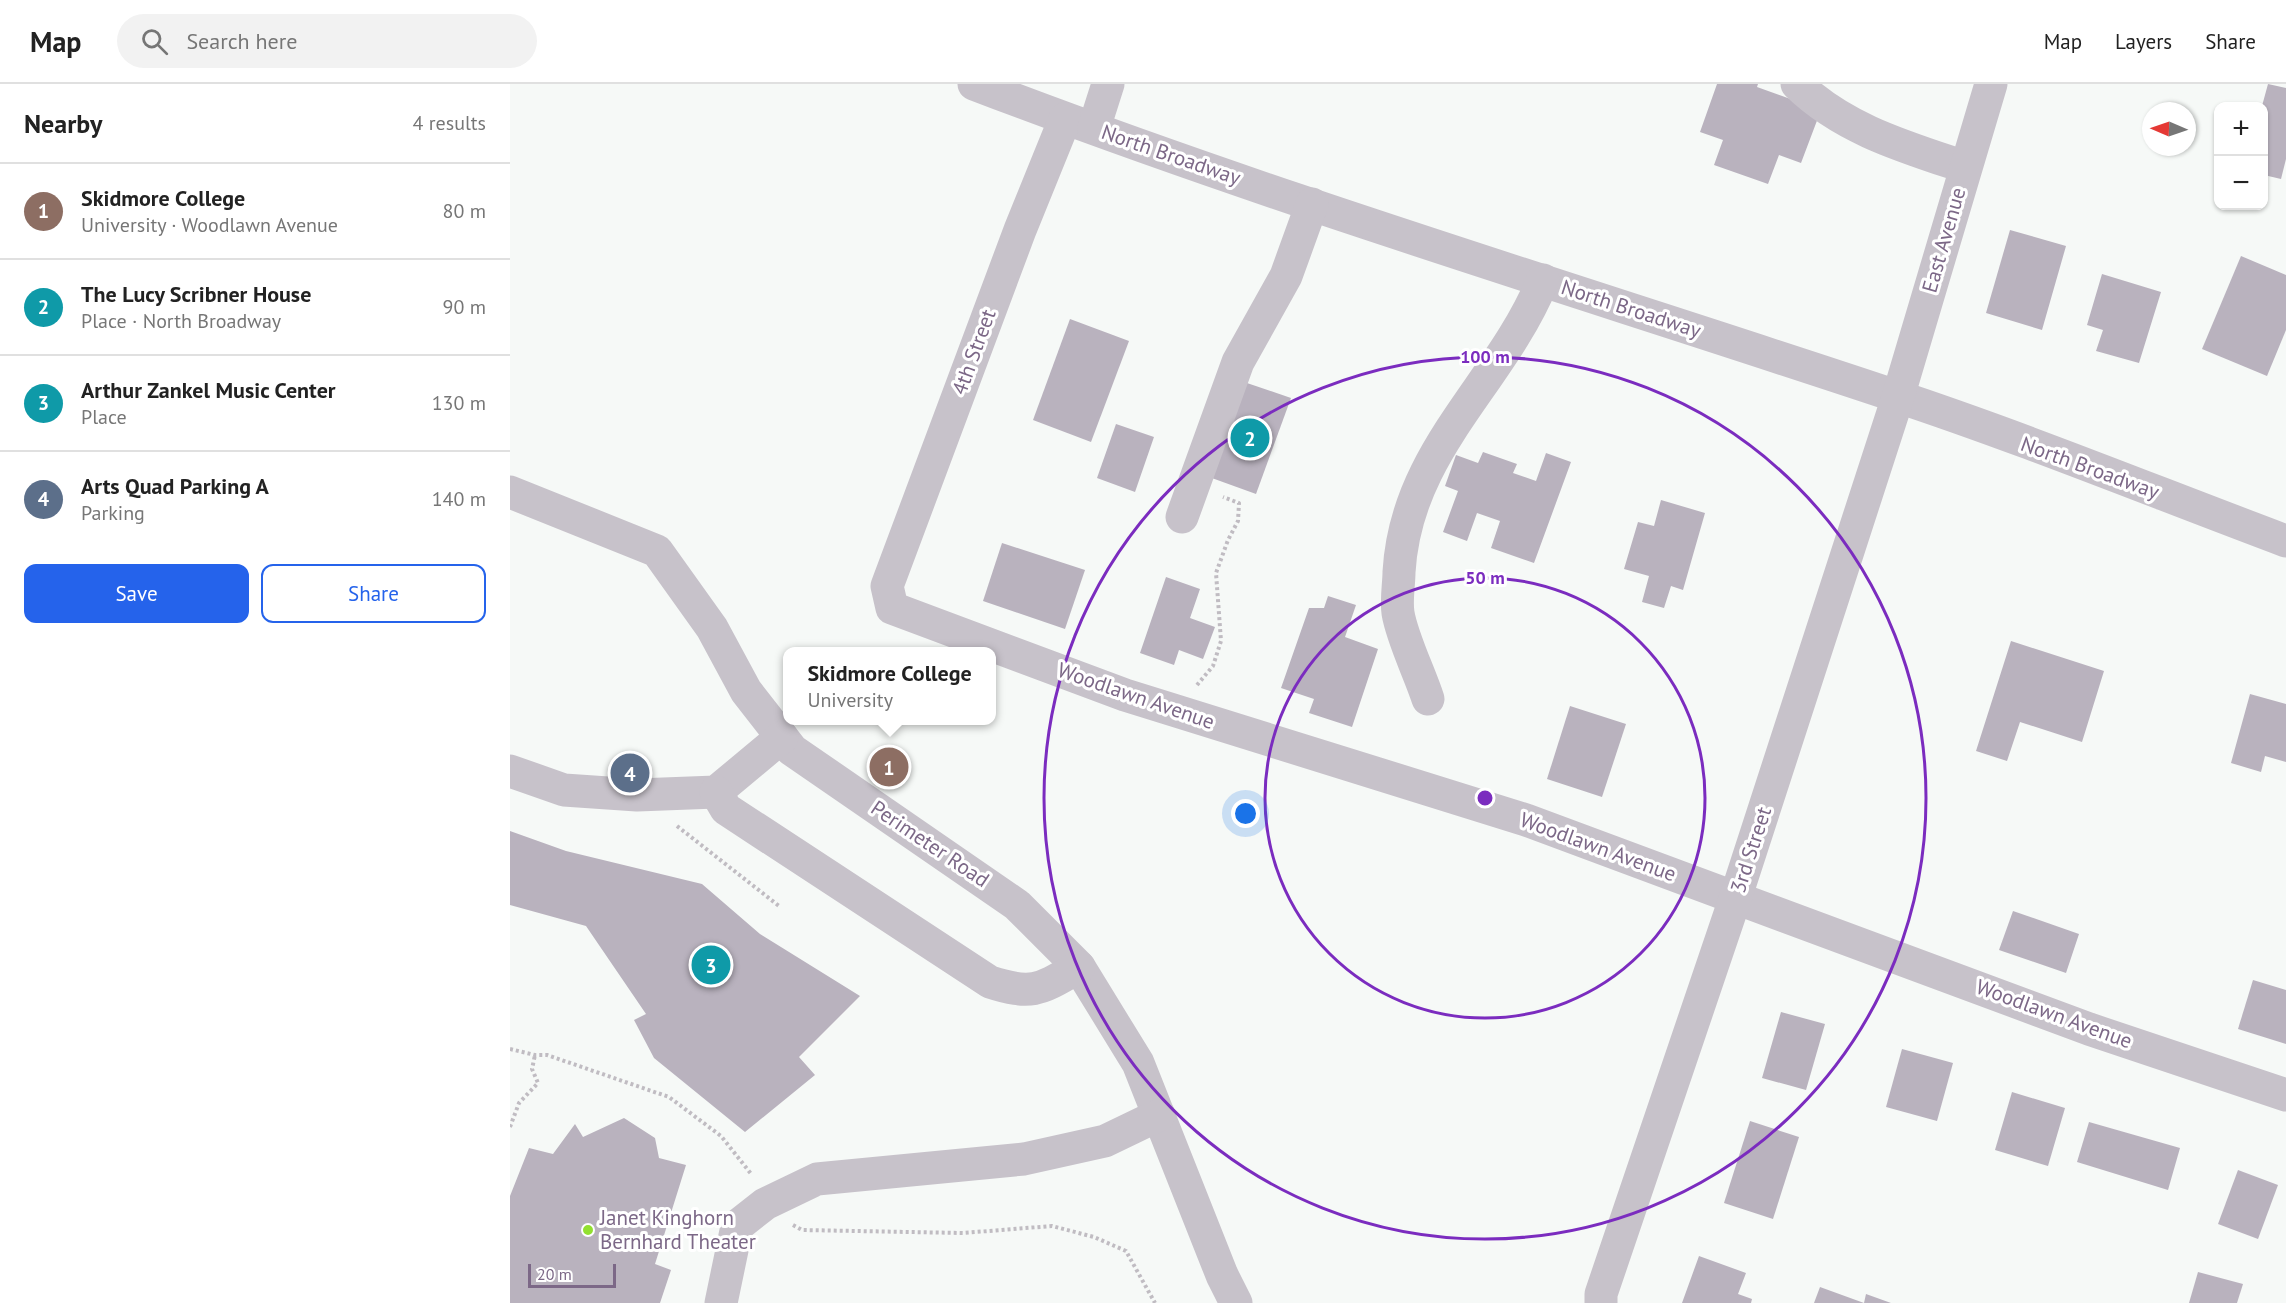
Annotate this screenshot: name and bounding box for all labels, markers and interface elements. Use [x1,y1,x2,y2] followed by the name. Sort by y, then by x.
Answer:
[117,14,537,68] search box
[30,23,81,60] text: Map
[138,25,171,58] icon: search
[186,27,297,55] text: Search here
[2044,28,2082,55] text: Map
[2115,28,2172,55] text: Layers
[2205,28,2256,55] text: Share
[2142,102,2196,156] north arrow
[2214,102,2268,210] map controls
[2214,102,2268,156] button: +
[24,107,102,140] text: Nearby
[413,110,486,136] text: 4 results
[1098,118,1244,191] street label: North Broadway
[2214,156,2268,210] button: −
[81,184,245,212] text: Skidmore College
[1916,184,1971,296] street label: East Avenue
[38,198,49,224] text: 1
[443,198,486,224] text: 80 m
[81,212,338,238] text: University · Woodlawn Avenue
[1558,273,1705,344] street label: North Broadway
[81,280,311,308] text: The Lucy Scribner House
[38,294,49,320] text: 2
[443,294,486,320] text: 90 m
[946,305,1001,398] street label: 4th Street
[81,308,281,334] text: Place · North Broadway
[1460,345,1510,368] text: 100 m
[81,376,336,404] text: Arthur Zankel Music Center
[38,390,49,416] text: 3
[432,390,486,416] text: 130 m
[81,404,127,430] text: Place
[1230,416,1270,460] pin: 2
[2017,430,2163,505] street label: North Broadway
[81,472,269,500] text: Arts Quad Parking A
[38,486,49,512] text: 4
[432,486,486,512] text: 140 m
[81,500,145,526] text: Parking
[24,564,249,623] button: Save
[261,564,486,623] button: Share
[1465,566,1505,589] text: 50 m
[783,647,996,725] popup
[1054,656,1218,735] street label: Woodlawn Avenue
[807,659,972,687] text: Skidmore College
[807,687,893,713] text: University
[870,744,908,790] pin: 1
[610,750,650,796] pin: 4
[1475,788,1495,808] centre of rings
[866,794,995,893] street label: Perimeter Road
[1231,799,1260,828] your location
[1724,803,1777,896] street label: 3rd Street
[1516,806,1680,887] street label: Woodlawn Avenue
[692,942,730,988] pin: 3
[1972,973,2136,1054] street label: Woodlawn Avenue
[599,1204,756,1255] place label: Janet Kinghorn Bernhard Theater
[581,1223,595,1237] marker: Janet Kinghorn Bernhard Theater
[528,1261,616,1288] scale bar
[537,1264,572,1284] text: 20 m

